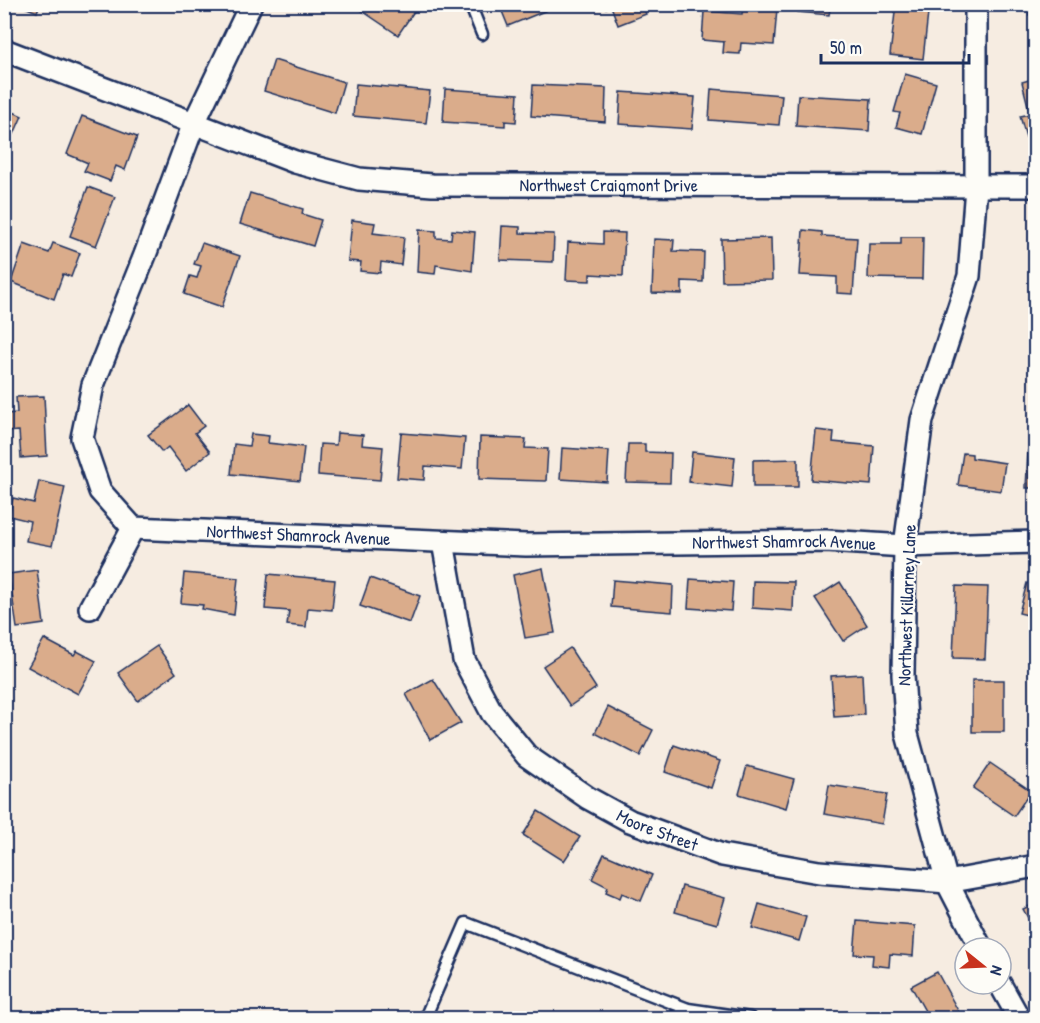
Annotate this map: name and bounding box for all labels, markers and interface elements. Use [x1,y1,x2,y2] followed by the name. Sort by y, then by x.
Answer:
[821,27,970,65] scale bar
[830,35,862,60] text: 50 m
[520,172,698,197] street label: Northwest Craigmont Drive
[206,518,391,551] street label: Northwest Shamrock Avenue
[891,524,922,686] street label: Northwest Killarney Lane
[692,528,877,556] street label: Northwest Shamrock Avenue
[612,803,702,857] street label: Moore Street
[953,936,1013,996] north arrow
[985,963,1009,979] text: N

